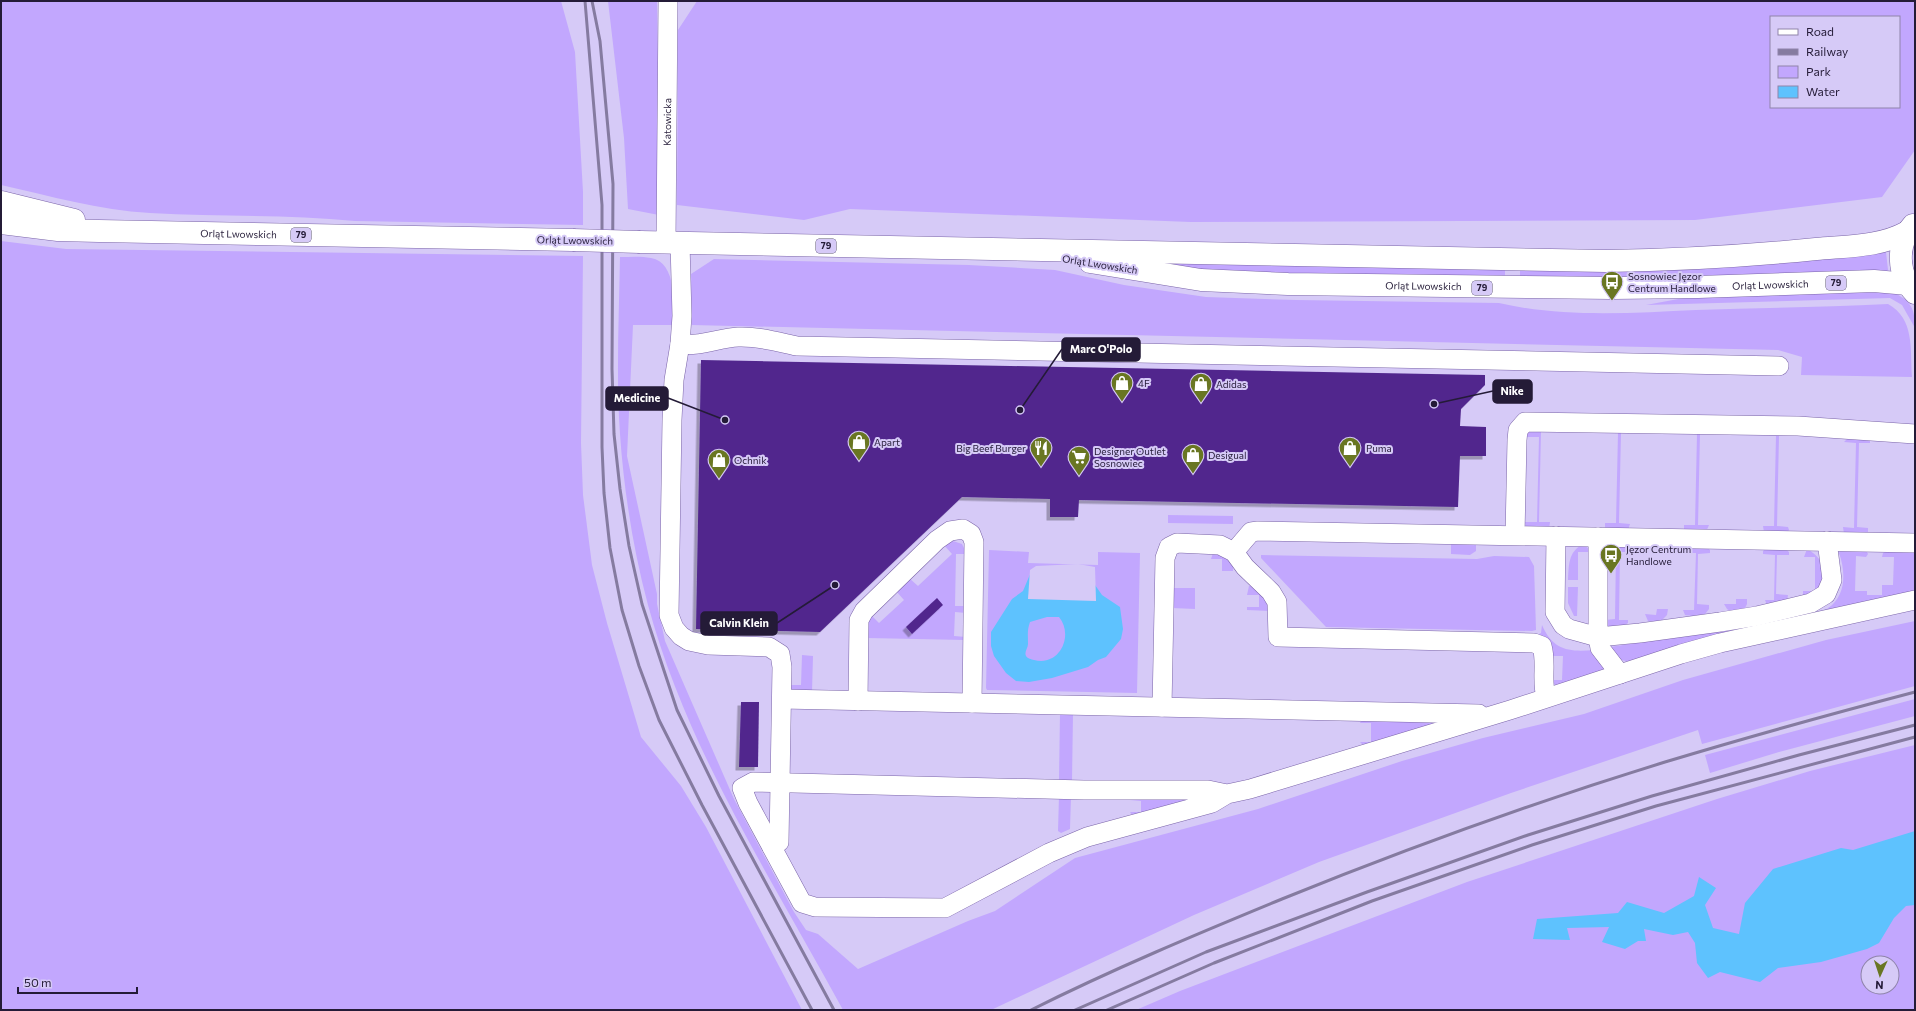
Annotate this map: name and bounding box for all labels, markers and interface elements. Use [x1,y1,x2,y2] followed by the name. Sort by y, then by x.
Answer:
[1770,16,1900,108] legend
[1806,24,1834,38] text: Road
[1806,44,1848,58] text: Railway
[1806,64,1832,78] text: Park
[1806,84,1840,98] text: Water
[661,98,673,146] street label: Katowicka
[200,227,277,240] street label: Orląt Lwowskich
[291,228,311,242] road number: 79
[537,233,613,247] street label: Orląt Lwowskich
[816,239,836,253] road number: 79
[1061,252,1139,276] street label: Orląt Lwowskich
[1599,269,1625,302] bus stop icon: Sosnowiec Jęzor Centrum Handlowe
[1628,270,1716,294] place label: Sosnowiec Jęzor Centrum Handlowe
[1826,276,1846,290] road number: 79
[1732,277,1809,292] street label: Orląt Lwowskich
[1385,279,1462,292] street label: Orląt Lwowskich
[1472,281,1492,295] road number: 79
[1062,338,1140,361] callout: Marc O'Polo
[1070,342,1133,355] text: Marc O'Polo
[1109,370,1135,403] shop icon: 4F
[1188,371,1214,404] shop icon: Adidas
[1138,377,1150,389] place label: 4F
[1216,378,1247,390] place label: Adidas
[1493,380,1532,403] callout: Nike
[1500,384,1524,397] text: Nike
[606,387,668,410] callout: Medicine
[614,391,660,404] text: Medicine
[846,429,872,462] shop icon: Apart
[1028,435,1054,468] restaurant icon: Big Beef Burger
[1337,435,1363,468] shop icon: Puma
[874,436,900,448] place label: Apart
[956,442,1026,454] place label: Big Beef Burger
[1180,442,1206,475] shop icon: Desigual
[1366,442,1392,454] place label: Puma
[1066,444,1092,477] supermarket icon: Designer Outlet Sosnowiec
[1094,445,1166,469] place label: Designer Outlet Sosnowiec
[706,447,732,480] shop icon: Ochnik
[1208,449,1247,461] place label: Desigual
[734,454,767,466] place label: Ochnik
[1598,542,1624,575] bus stop icon: Jęzor Centrum Handlowe
[1626,543,1691,567] place label: Jęzor Centrum Handlowe
[701,612,777,635] callout: Calvin Klein
[709,616,769,629] text: Calvin Klein
[1860,955,1900,995] north arrow
[18,969,137,995] scale bar
[24,975,52,989] text: 50 m
[1875,979,1884,992] text: N

